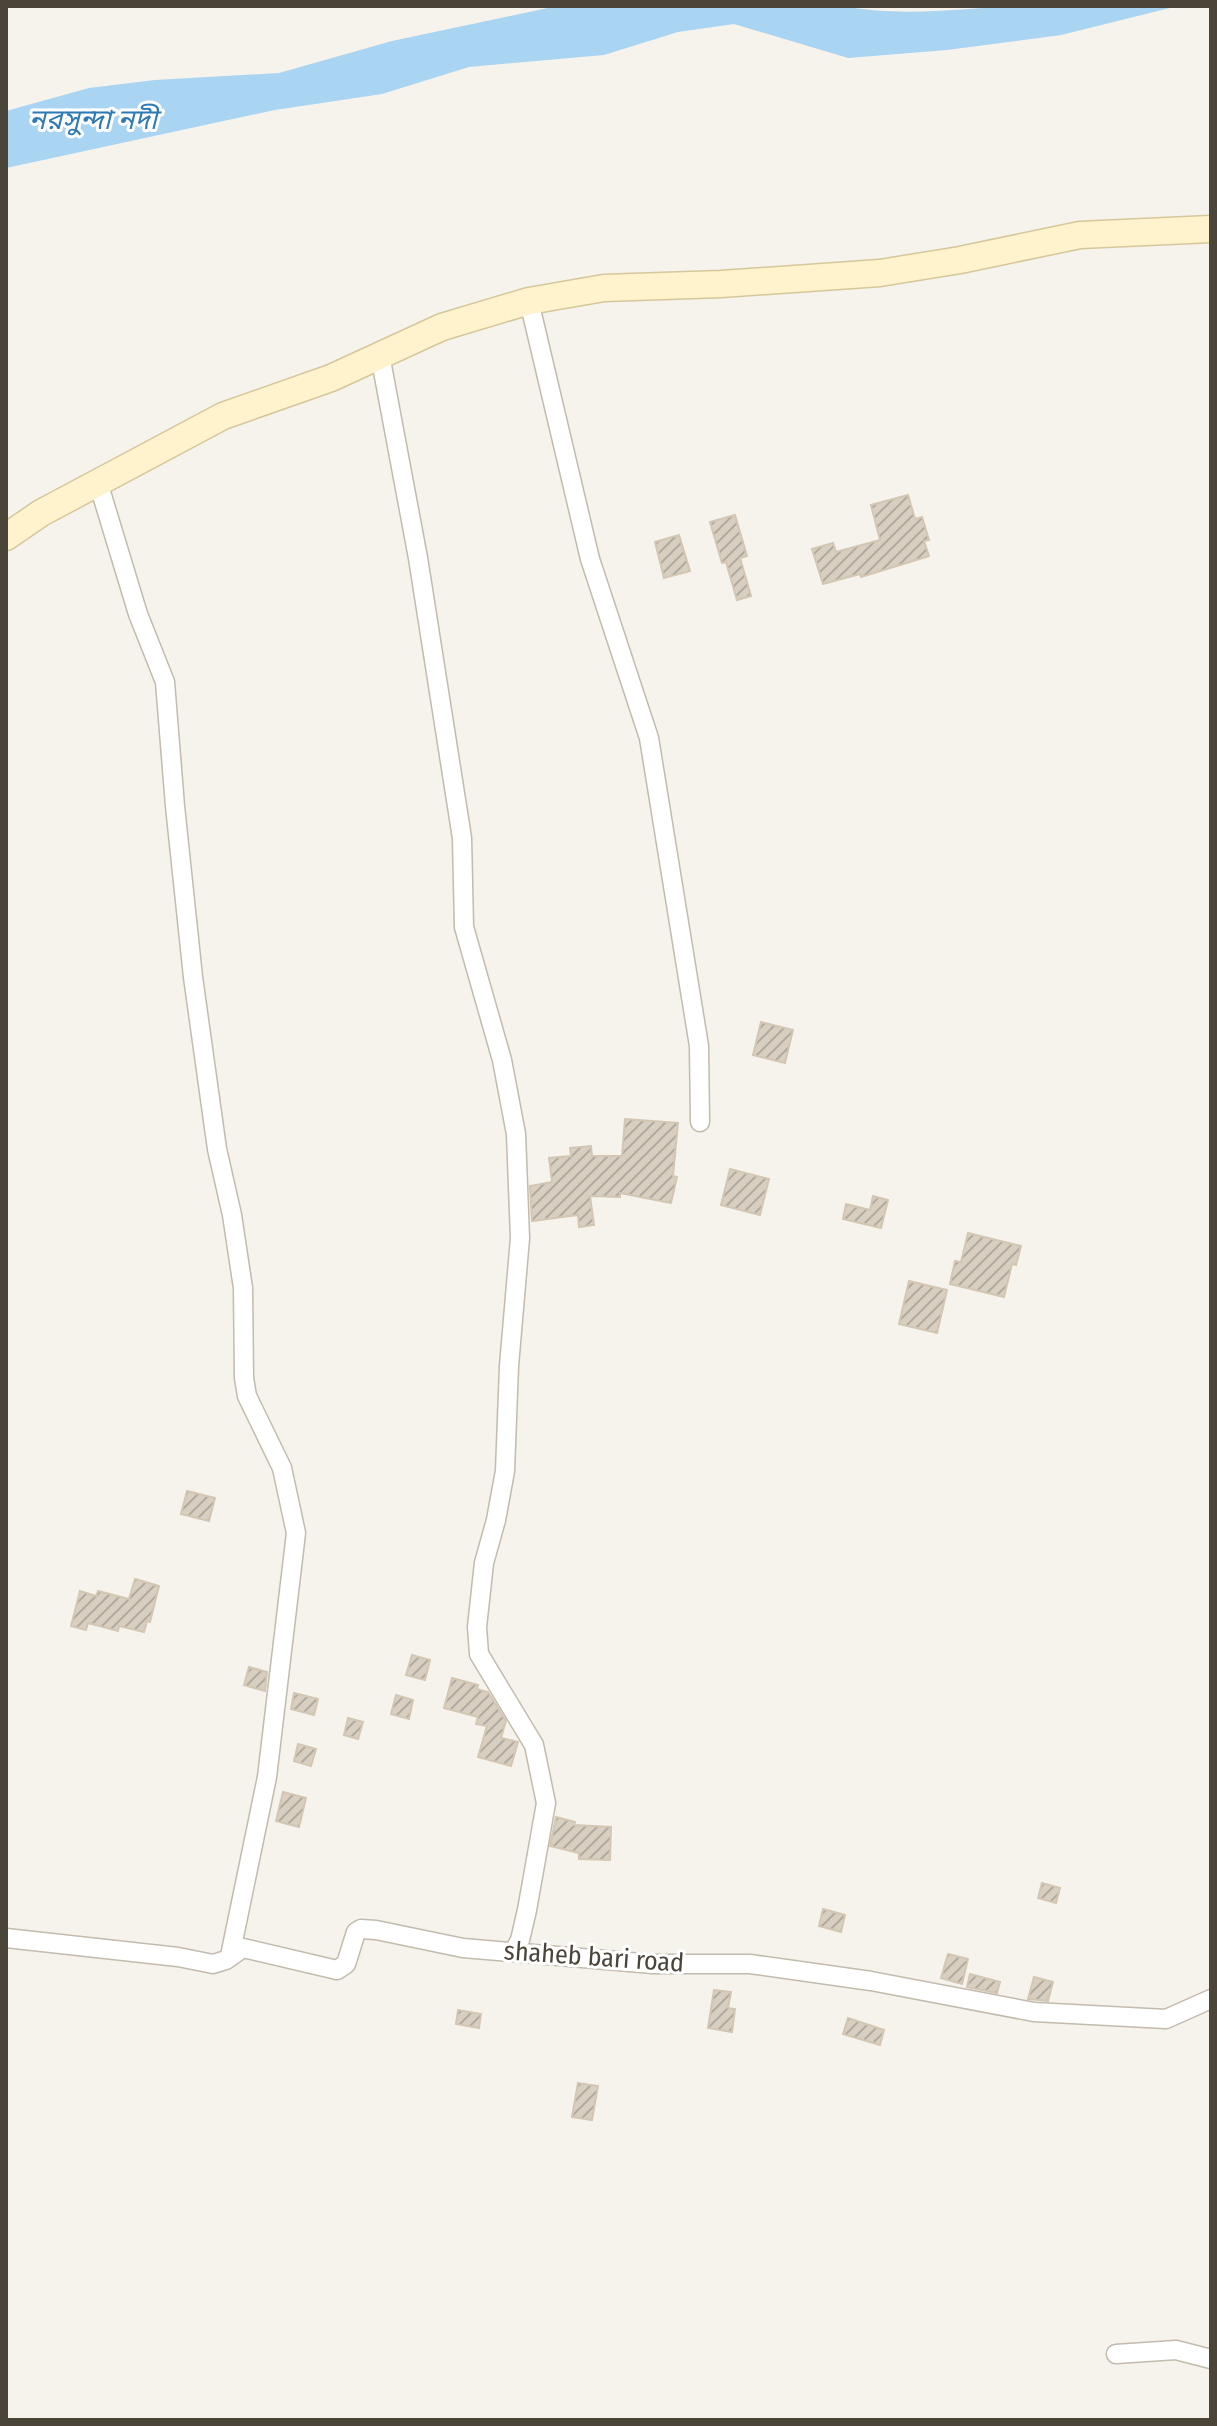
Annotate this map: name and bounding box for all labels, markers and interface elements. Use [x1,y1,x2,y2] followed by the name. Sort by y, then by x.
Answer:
[29,103,163,136] water label: নরসুন্দা নদী
[503,1935,685,1979] street label: shaheb bari road

